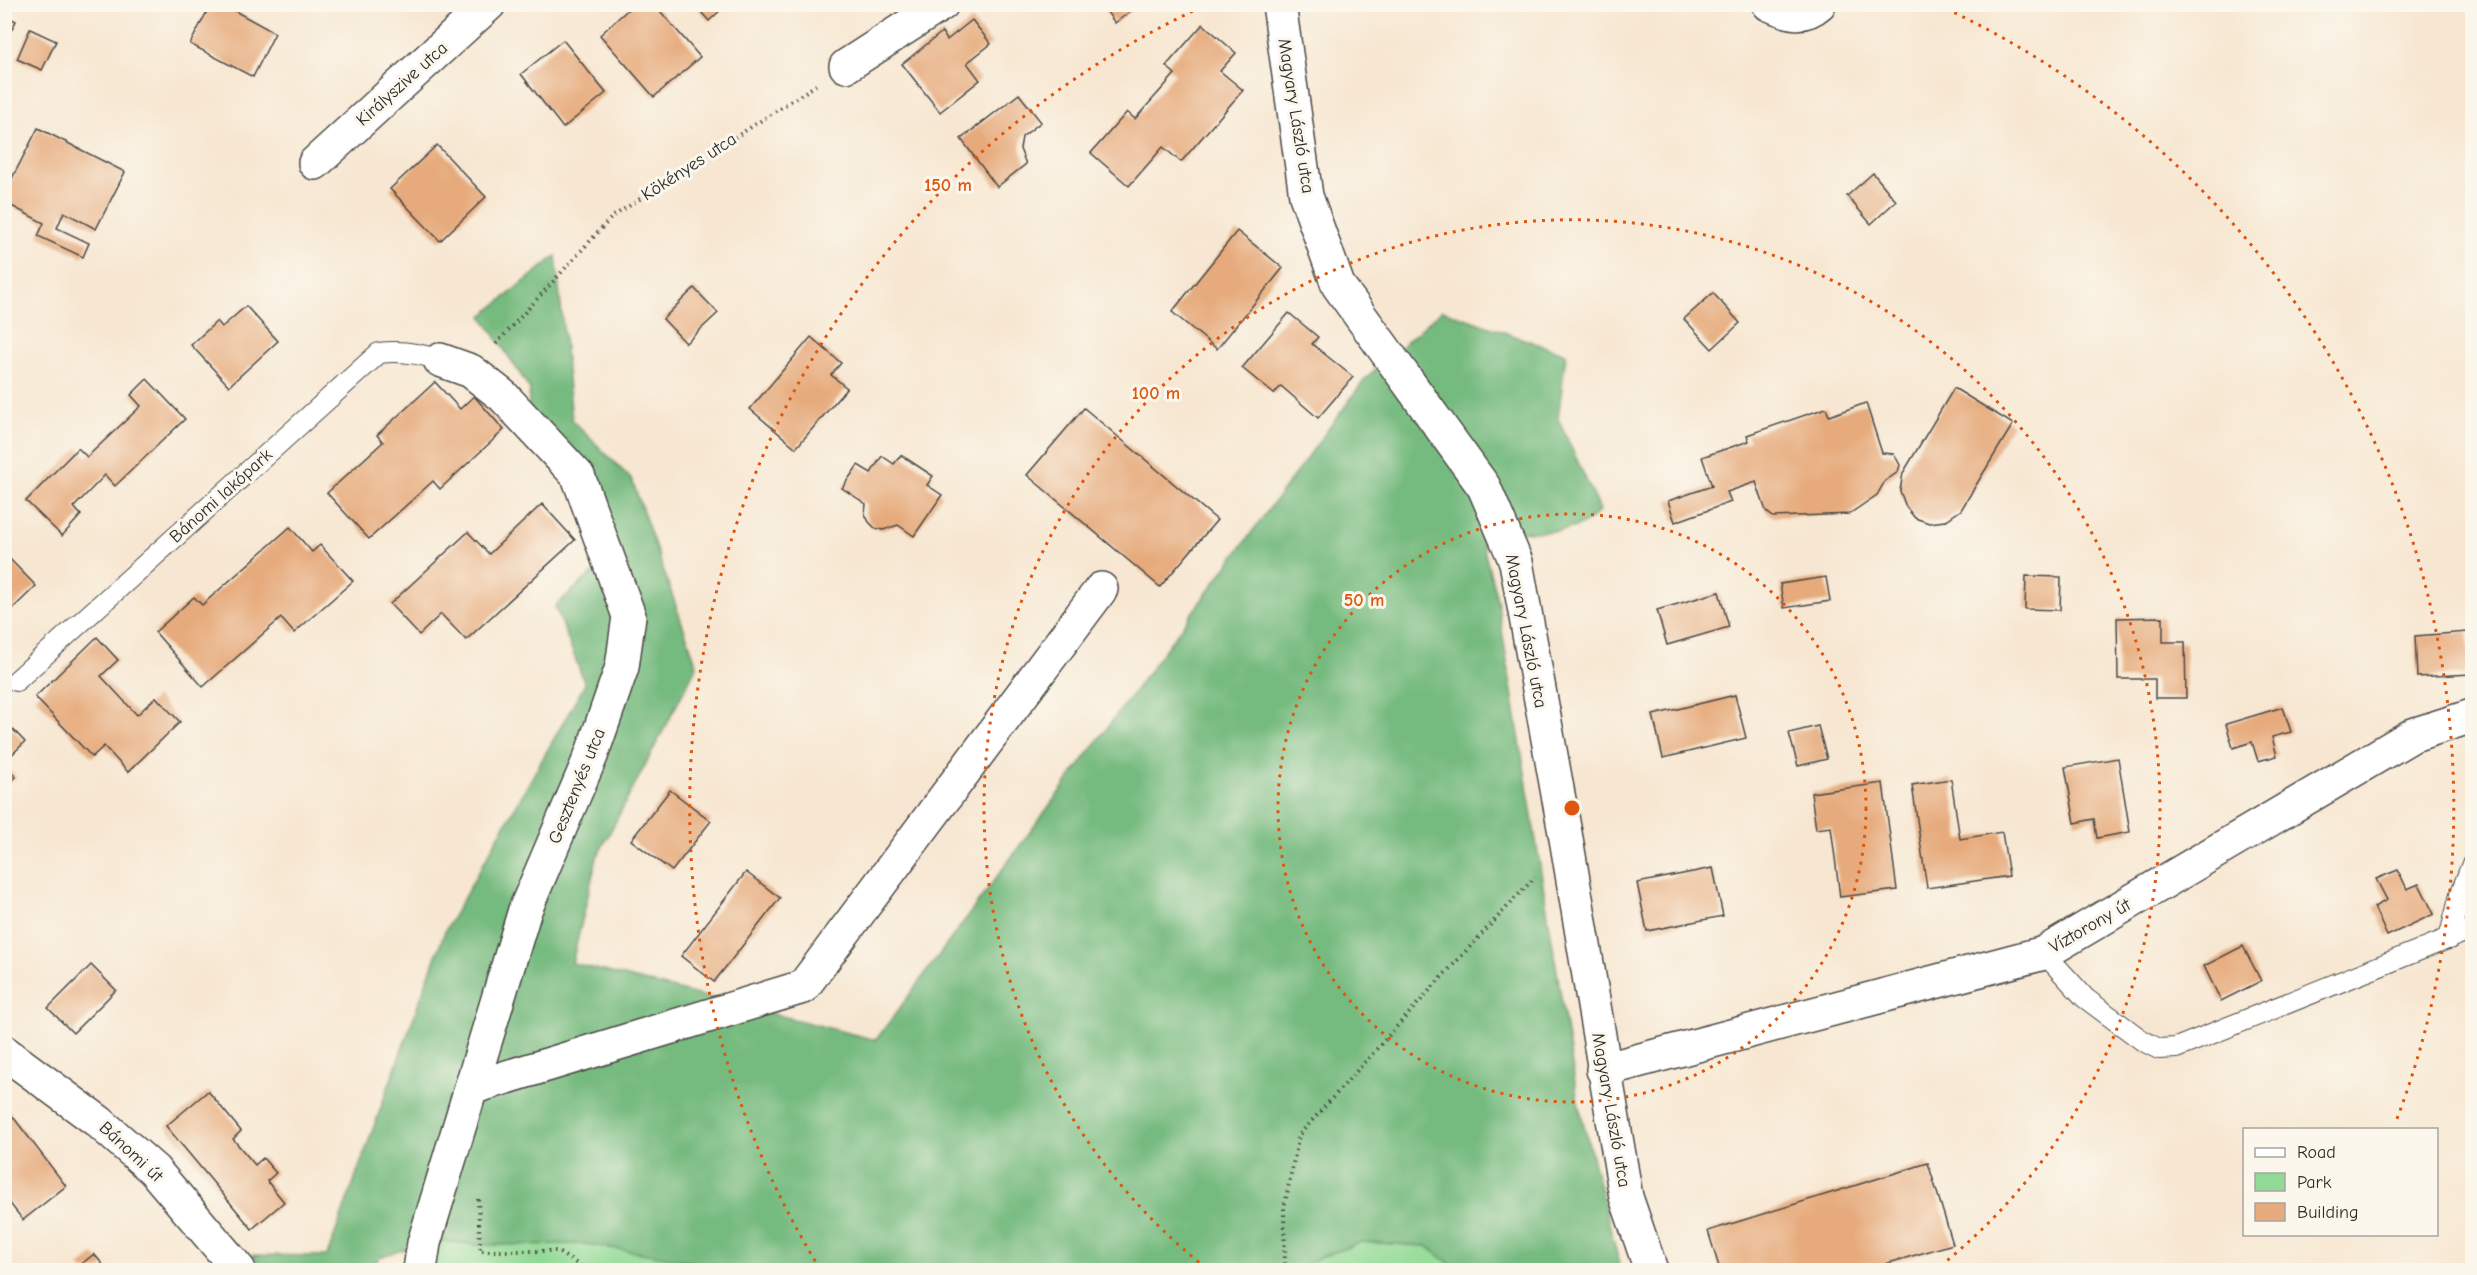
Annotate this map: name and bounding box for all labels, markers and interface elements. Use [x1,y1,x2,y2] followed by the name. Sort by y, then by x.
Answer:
[1273,37,1319,195] street label: Magyary László utca
[352,38,452,130] street label: Királyszive utca
[638,129,740,205] street label: Kökényes utca
[924,175,972,196] text: 150 m
[1132,383,1180,404] text: 100 m
[165,444,277,548] street label: Bánomi lakópark
[1501,552,1551,710] street label: Magyary László utca
[1344,590,1384,611] text: 50 m
[544,725,610,847] street label: Gesztenyés utca
[1562,798,1582,818] centre of rings
[2046,894,2135,958] street label: Víztorony út
[1587,1031,1635,1189] street label: Magyary László utca
[95,1117,168,1187] street label: Bánomi út
[2243,1128,2438,1236] legend
[2297,1142,2336,1163] text: Road
[2297,1172,2332,1193] text: Park
[2297,1202,2359,1223] text: Building

